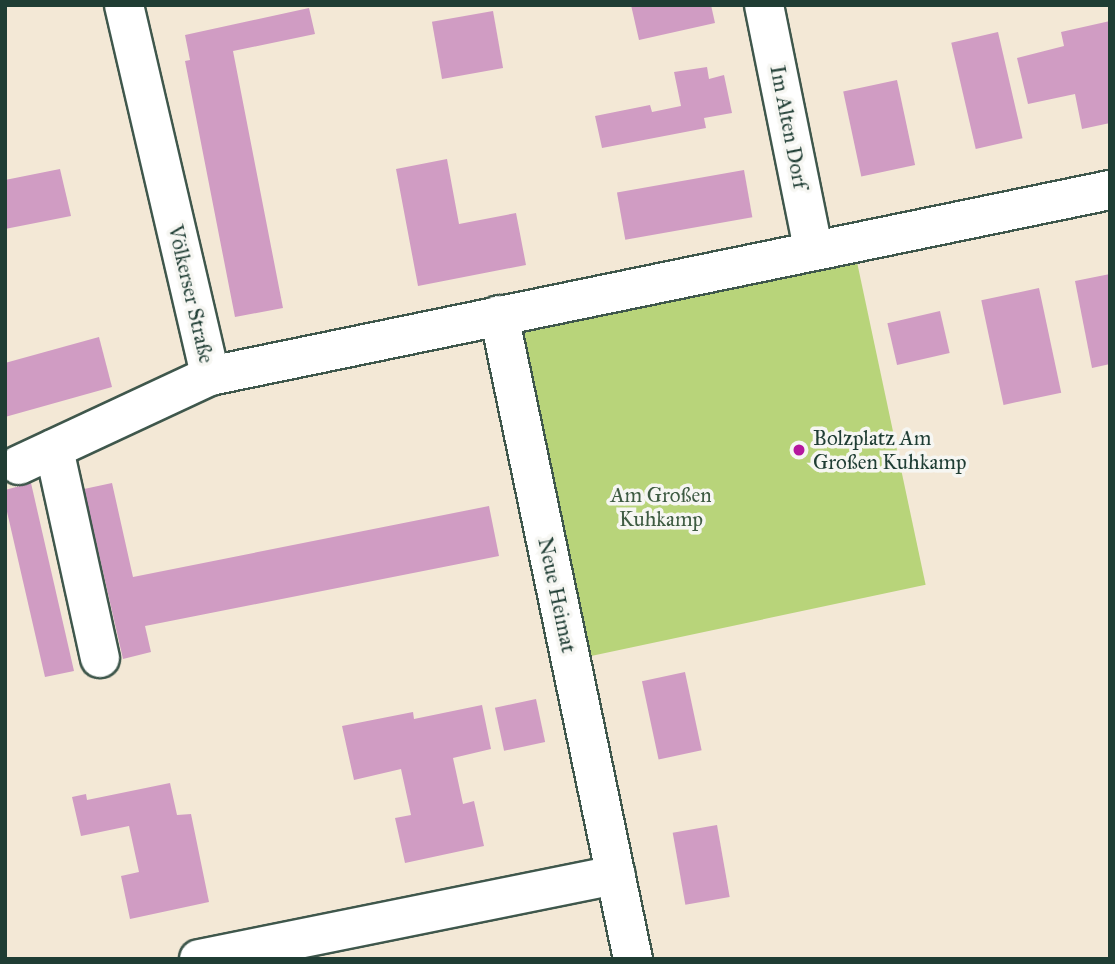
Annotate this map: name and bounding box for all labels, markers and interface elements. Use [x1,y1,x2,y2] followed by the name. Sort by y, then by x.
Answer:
[765,63,813,191] street label: Im Alten Dorf
[163,222,219,366] street label: Völkerser Straße
[813,425,966,475] place label: Bolzplatz Am Großen Kuhkamp
[791,442,807,458] marker: Bolzplatz Am Großen Kuhkamp
[610,482,712,532] park label: Am Großen Kuhkamp
[533,535,581,655] street label: Neue Heimat

